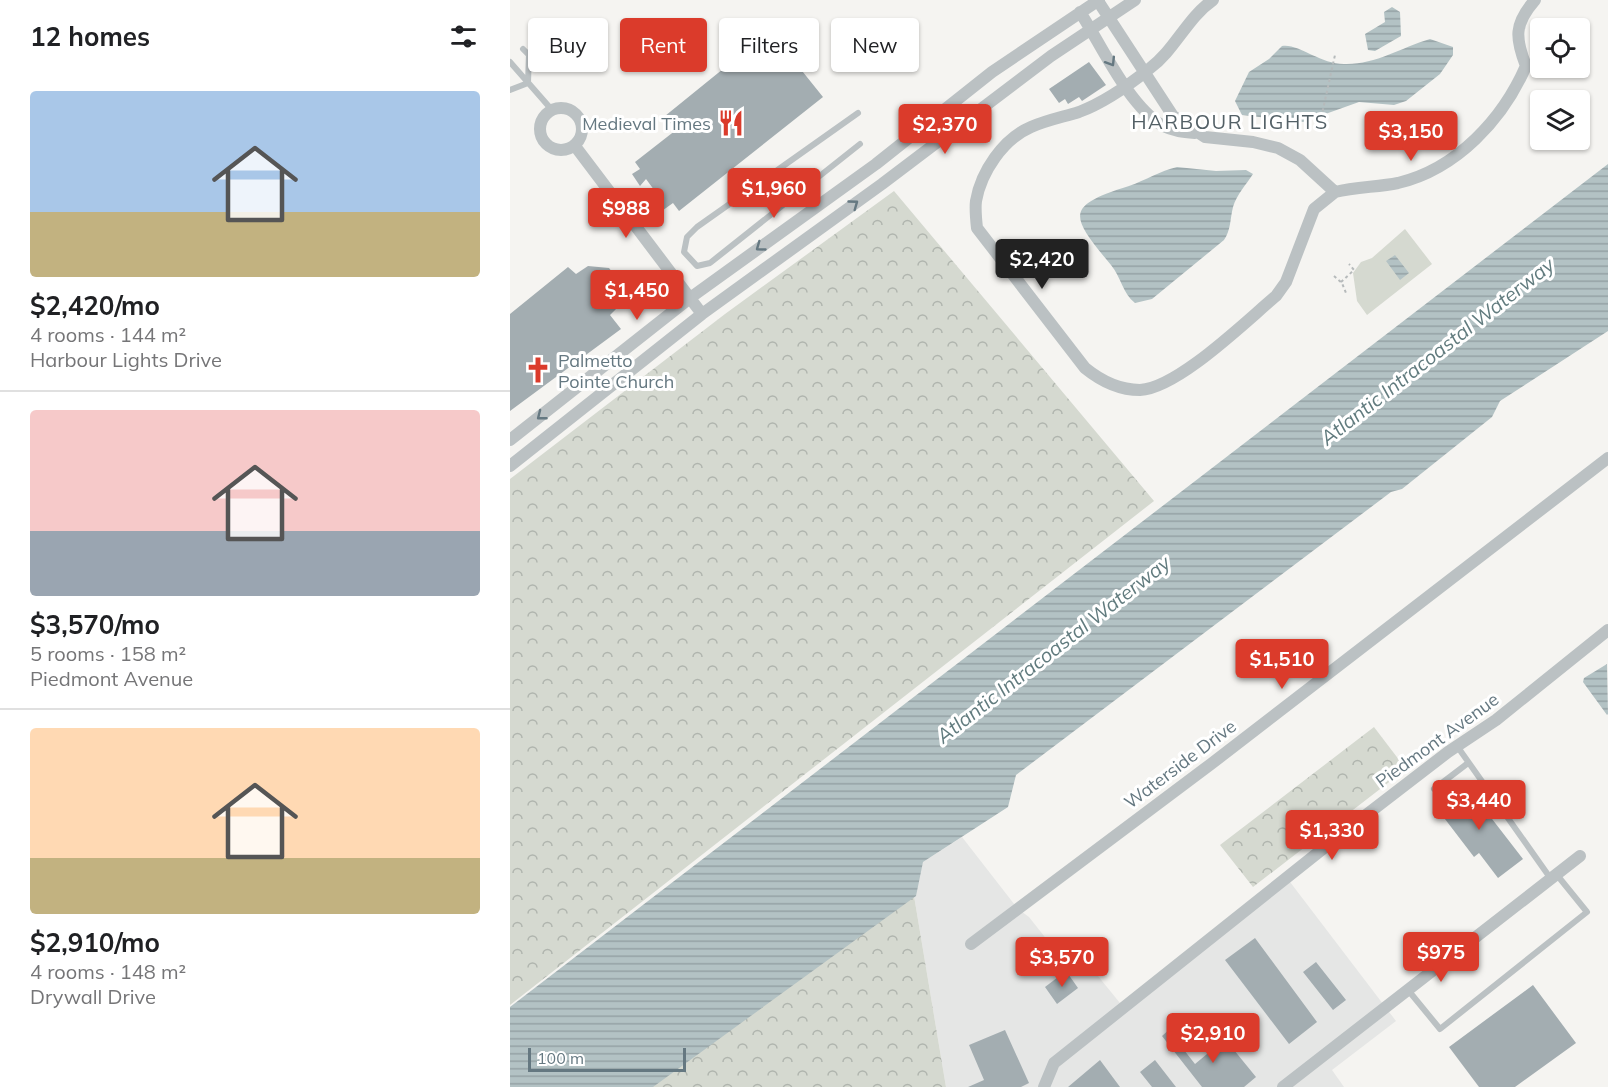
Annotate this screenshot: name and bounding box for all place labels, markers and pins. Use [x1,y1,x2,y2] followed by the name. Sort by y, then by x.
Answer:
[896,104,994,155] pin: $2,370
[716,108,746,138] restaurant icon: Medieval Times
[1362,111,1460,162] pin: $3,150
[582,112,711,135] place label: Medieval Times
[725,168,823,219] pin: $1,960
[590,188,662,239] pin: $988
[993,239,1091,290] pin: $2,420
[588,270,686,321] pin: $1,450
[558,349,674,393] place label: Palmetto Pointe Church
[523,355,553,385] church icon: Palmetto Pointe Church
[1233,639,1331,690] pin: $1,510
[1430,780,1528,831] pin: $3,440
[1283,810,1381,861] pin: $1,330
[1405,932,1477,983] pin: $975
[1013,937,1111,988] pin: $3,570
[1164,1013,1262,1064] pin: $2,910

